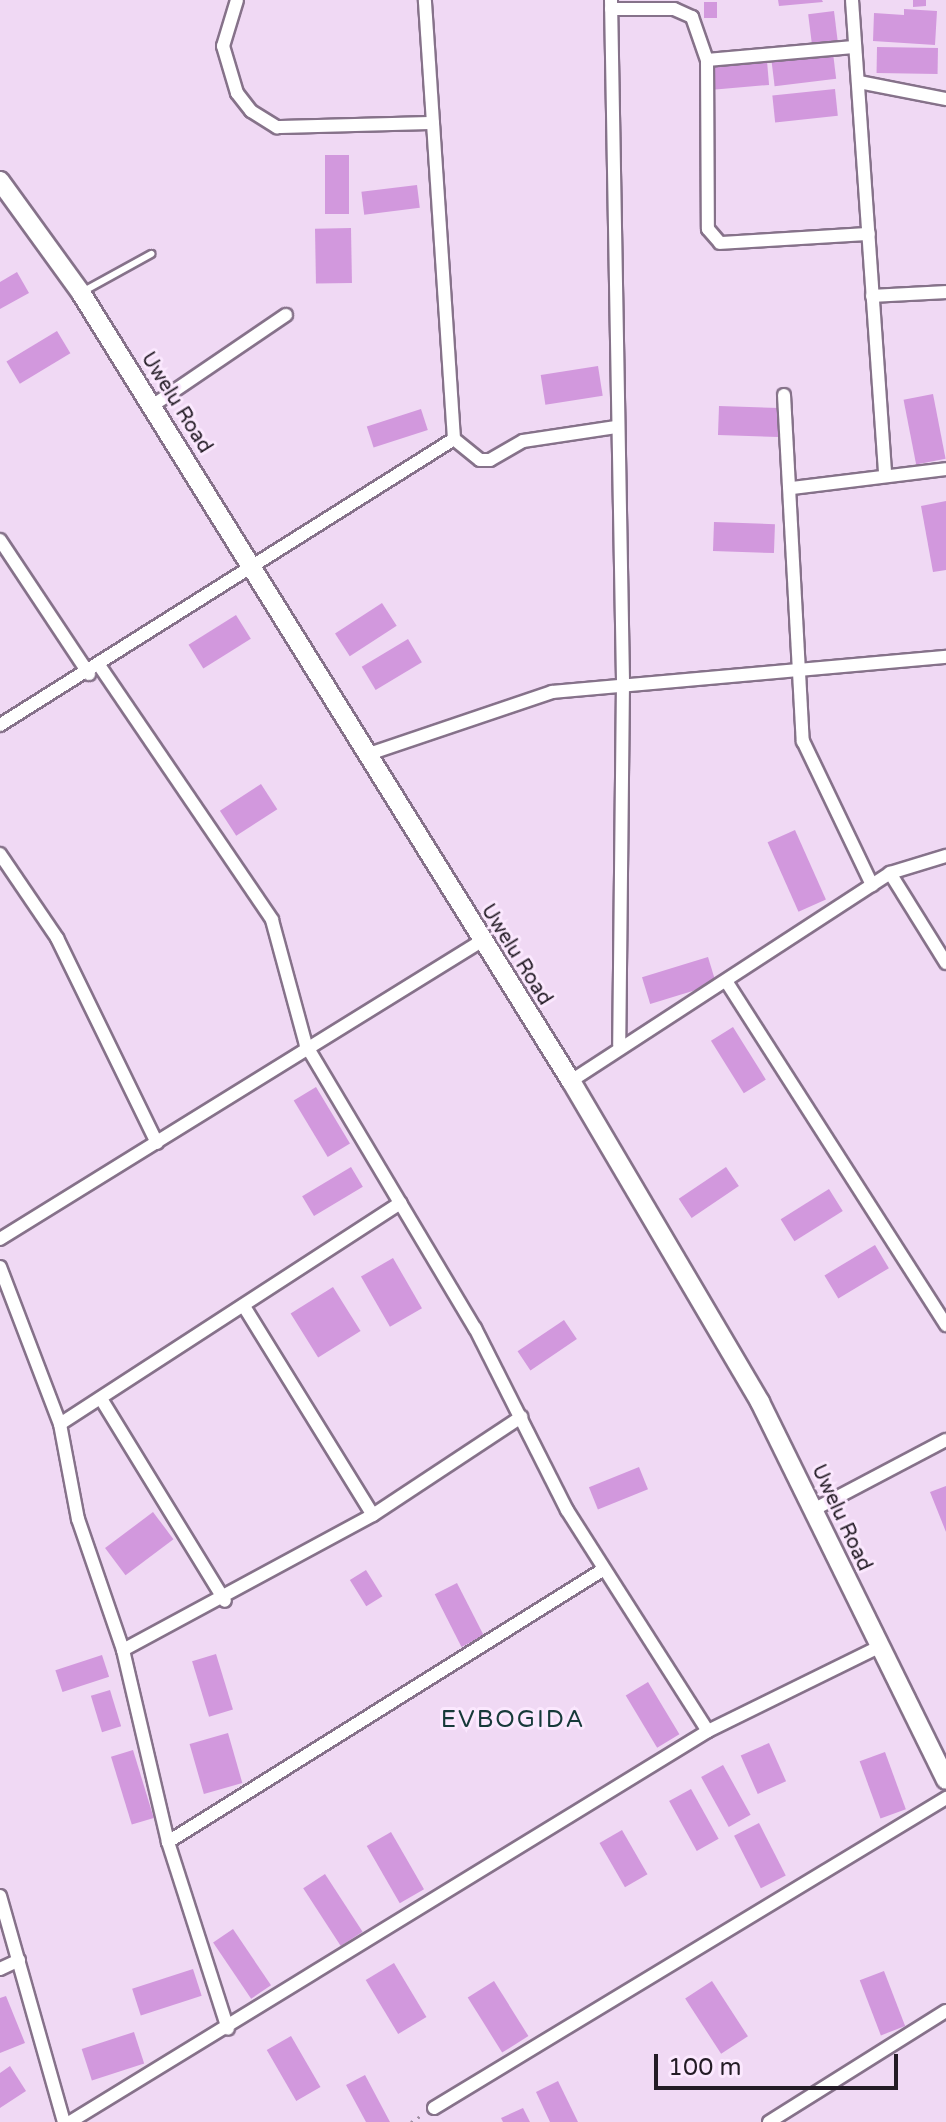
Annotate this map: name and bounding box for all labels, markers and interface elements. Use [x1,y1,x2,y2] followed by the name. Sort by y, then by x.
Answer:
[135,348,217,458] street label: Uwelu Road
[475,900,557,1010] street label: Uwelu Road
[806,1461,876,1575] street label: Uwelu Road
[441,1706,585,1734] district label: EVBOGIDA
[658,2038,902,2088] scale bar
[668,2053,742,2082] text: 100 m

